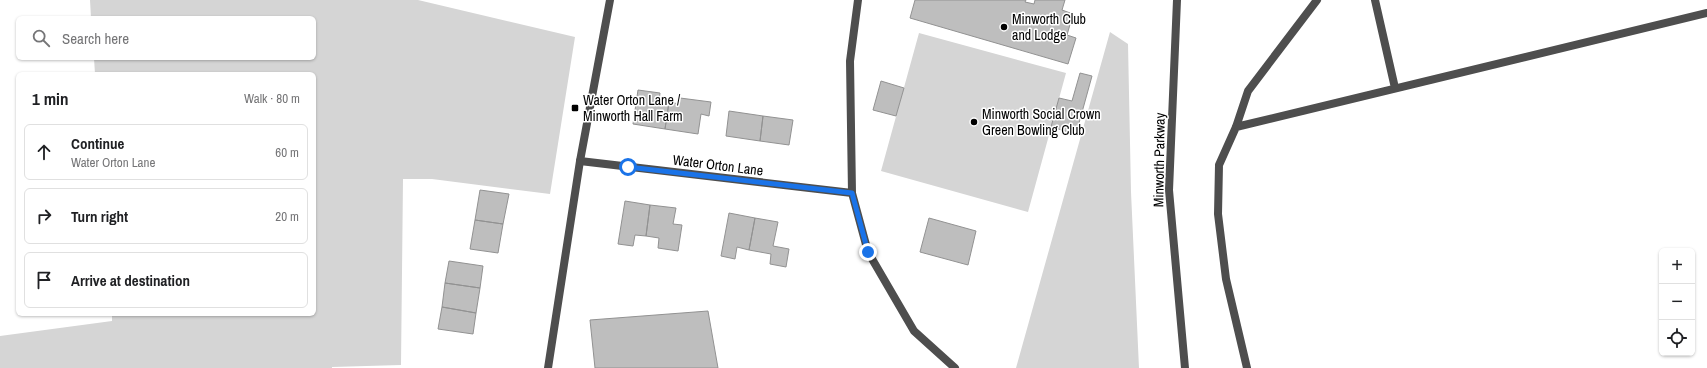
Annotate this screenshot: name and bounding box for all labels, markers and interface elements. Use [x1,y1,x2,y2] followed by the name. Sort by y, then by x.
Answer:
[1012,10,1086,44] place label: Minworth Club and Lodge
[16,16,316,60] search box
[999,22,1009,32] marker: Minworth Club and Lodge
[30,27,52,49] icon: search
[62,28,129,49] text: Search here
[32,87,68,110] text: 1 min
[244,90,300,107] text: Walk · 80 m
[583,91,683,125] place label: Water Orton Lane / Minworth Hall Farm
[570,103,580,113] marker: Water Orton Lane / Minworth Hall Farm
[982,105,1101,139] place label: Minworth Social Crown Green Bowling Club
[1149,112,1169,207] street label: Minworth Parkway
[969,117,979,127] marker: Minworth Social Crown Green Bowling Club
[71,133,124,154] text: Continue
[33,141,55,163] icon: ahead
[275,144,299,161] text: 60 m
[672,151,764,179] street label: Water Orton Lane
[71,154,155,171] text: Water Orton Lane
[619,158,637,176] route start
[33,205,55,227] icon: right
[71,206,128,227] text: Turn right
[275,208,299,225] text: 20 m
[859,243,877,261] route end
[1659,248,1695,356] map controls
[1659,248,1695,284] button: +
[33,269,55,291] icon: arrive
[71,270,190,291] text: Arrive at destination
[1659,284,1695,320] button: −
[1659,320,1695,356] button: locate

